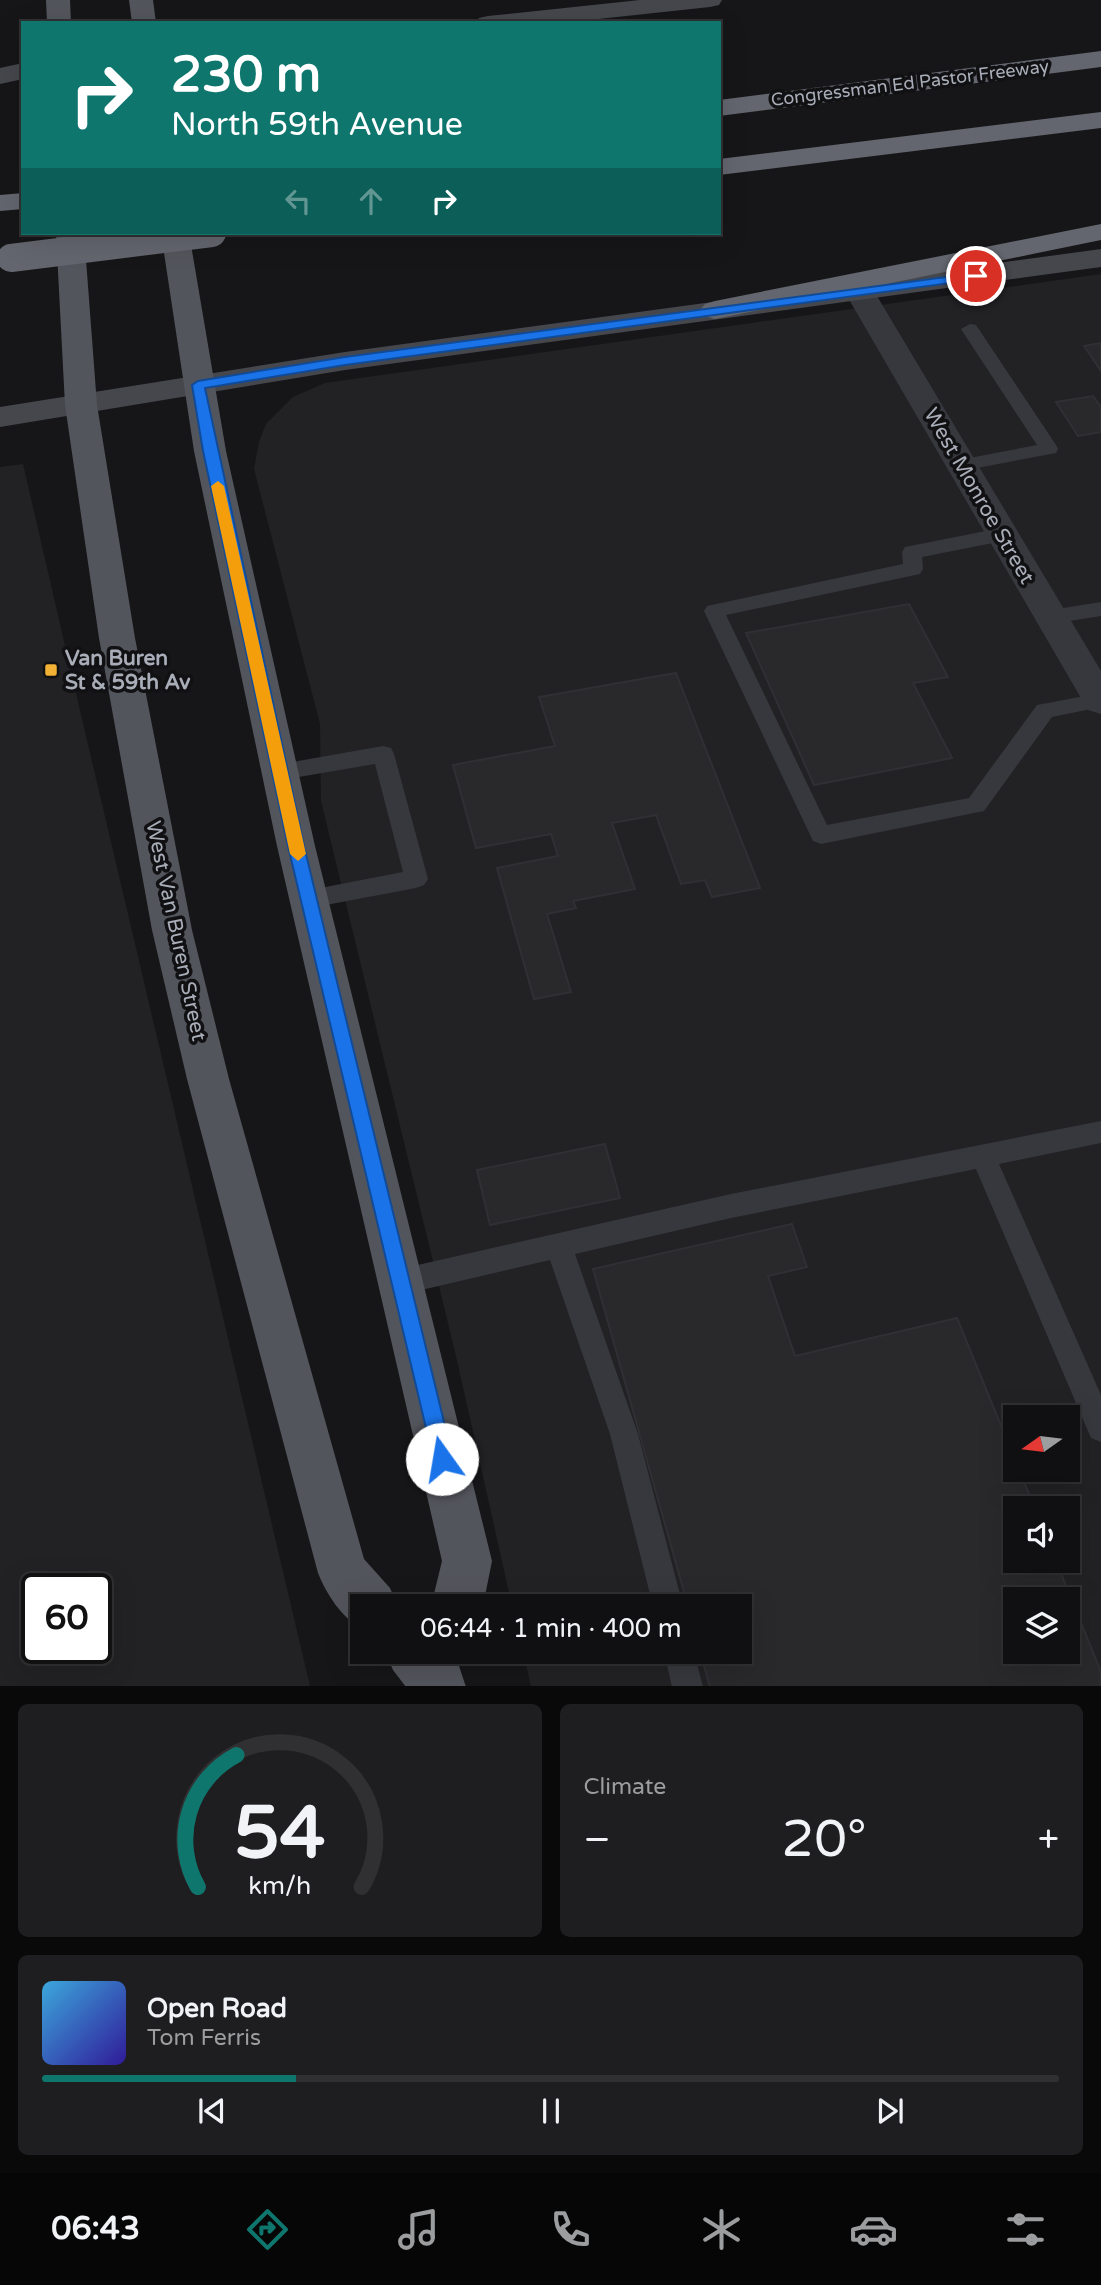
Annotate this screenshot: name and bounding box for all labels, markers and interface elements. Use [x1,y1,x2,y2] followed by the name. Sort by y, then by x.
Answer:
[171,46,321,105] text: 230 m
[56,49,147,140] icon: right
[770,55,1051,111] street label: Congressman Ed Pastor Freeway
[171,106,463,144] text: North 59th Avenue
[279,182,317,220] icon: left
[352,182,390,220] icon: ahead
[425,182,463,220] icon: right
[946,246,1006,306] pin
[957,257,995,295] icon: arrive
[918,404,1040,588] street label: West Monroe Street
[65,646,190,695] place label: Van Buren St & 59th Av
[43,662,59,678] marker: Van Buren St & 59th Av
[140,819,212,1043] street label: West Van Buren Street
[1003,1405,1080,1482] north arrow
[1003,1405,1080,1664] map controls
[405,1422,479,1496] position arrow
[1003,1496,1080,1573] button: sound
[21,1573,112,1664] speed limit sign: 60
[1003,1587,1080,1664] button: layers
[420,1613,682,1644] text: 06:44 · 1 min · 400 m
[584,1773,666,1801] text: Climate
[234,1790,325,1878] text: 54
[782,1808,867,1871] text: 20°
[584,1817,611,1863] text: −
[1038,1817,1059,1863] text: +
[248,1870,311,1900] text: km/h
[147,1993,287,2024] text: Open Road
[147,2024,261,2052] text: Tom Ferris
[193,2092,231,2130] icon: previous
[532,2092,570,2130] icon: pause
[871,2092,909,2130] icon: next
[243,2205,292,2254] icon: directions
[394,2205,443,2254] icon: music
[546,2205,595,2254] icon: phone
[697,2205,746,2254] icon: climate
[849,2205,898,2254] icon: car
[1001,2205,1050,2254] icon: filters
[51,2210,140,2248] text: 06:43

